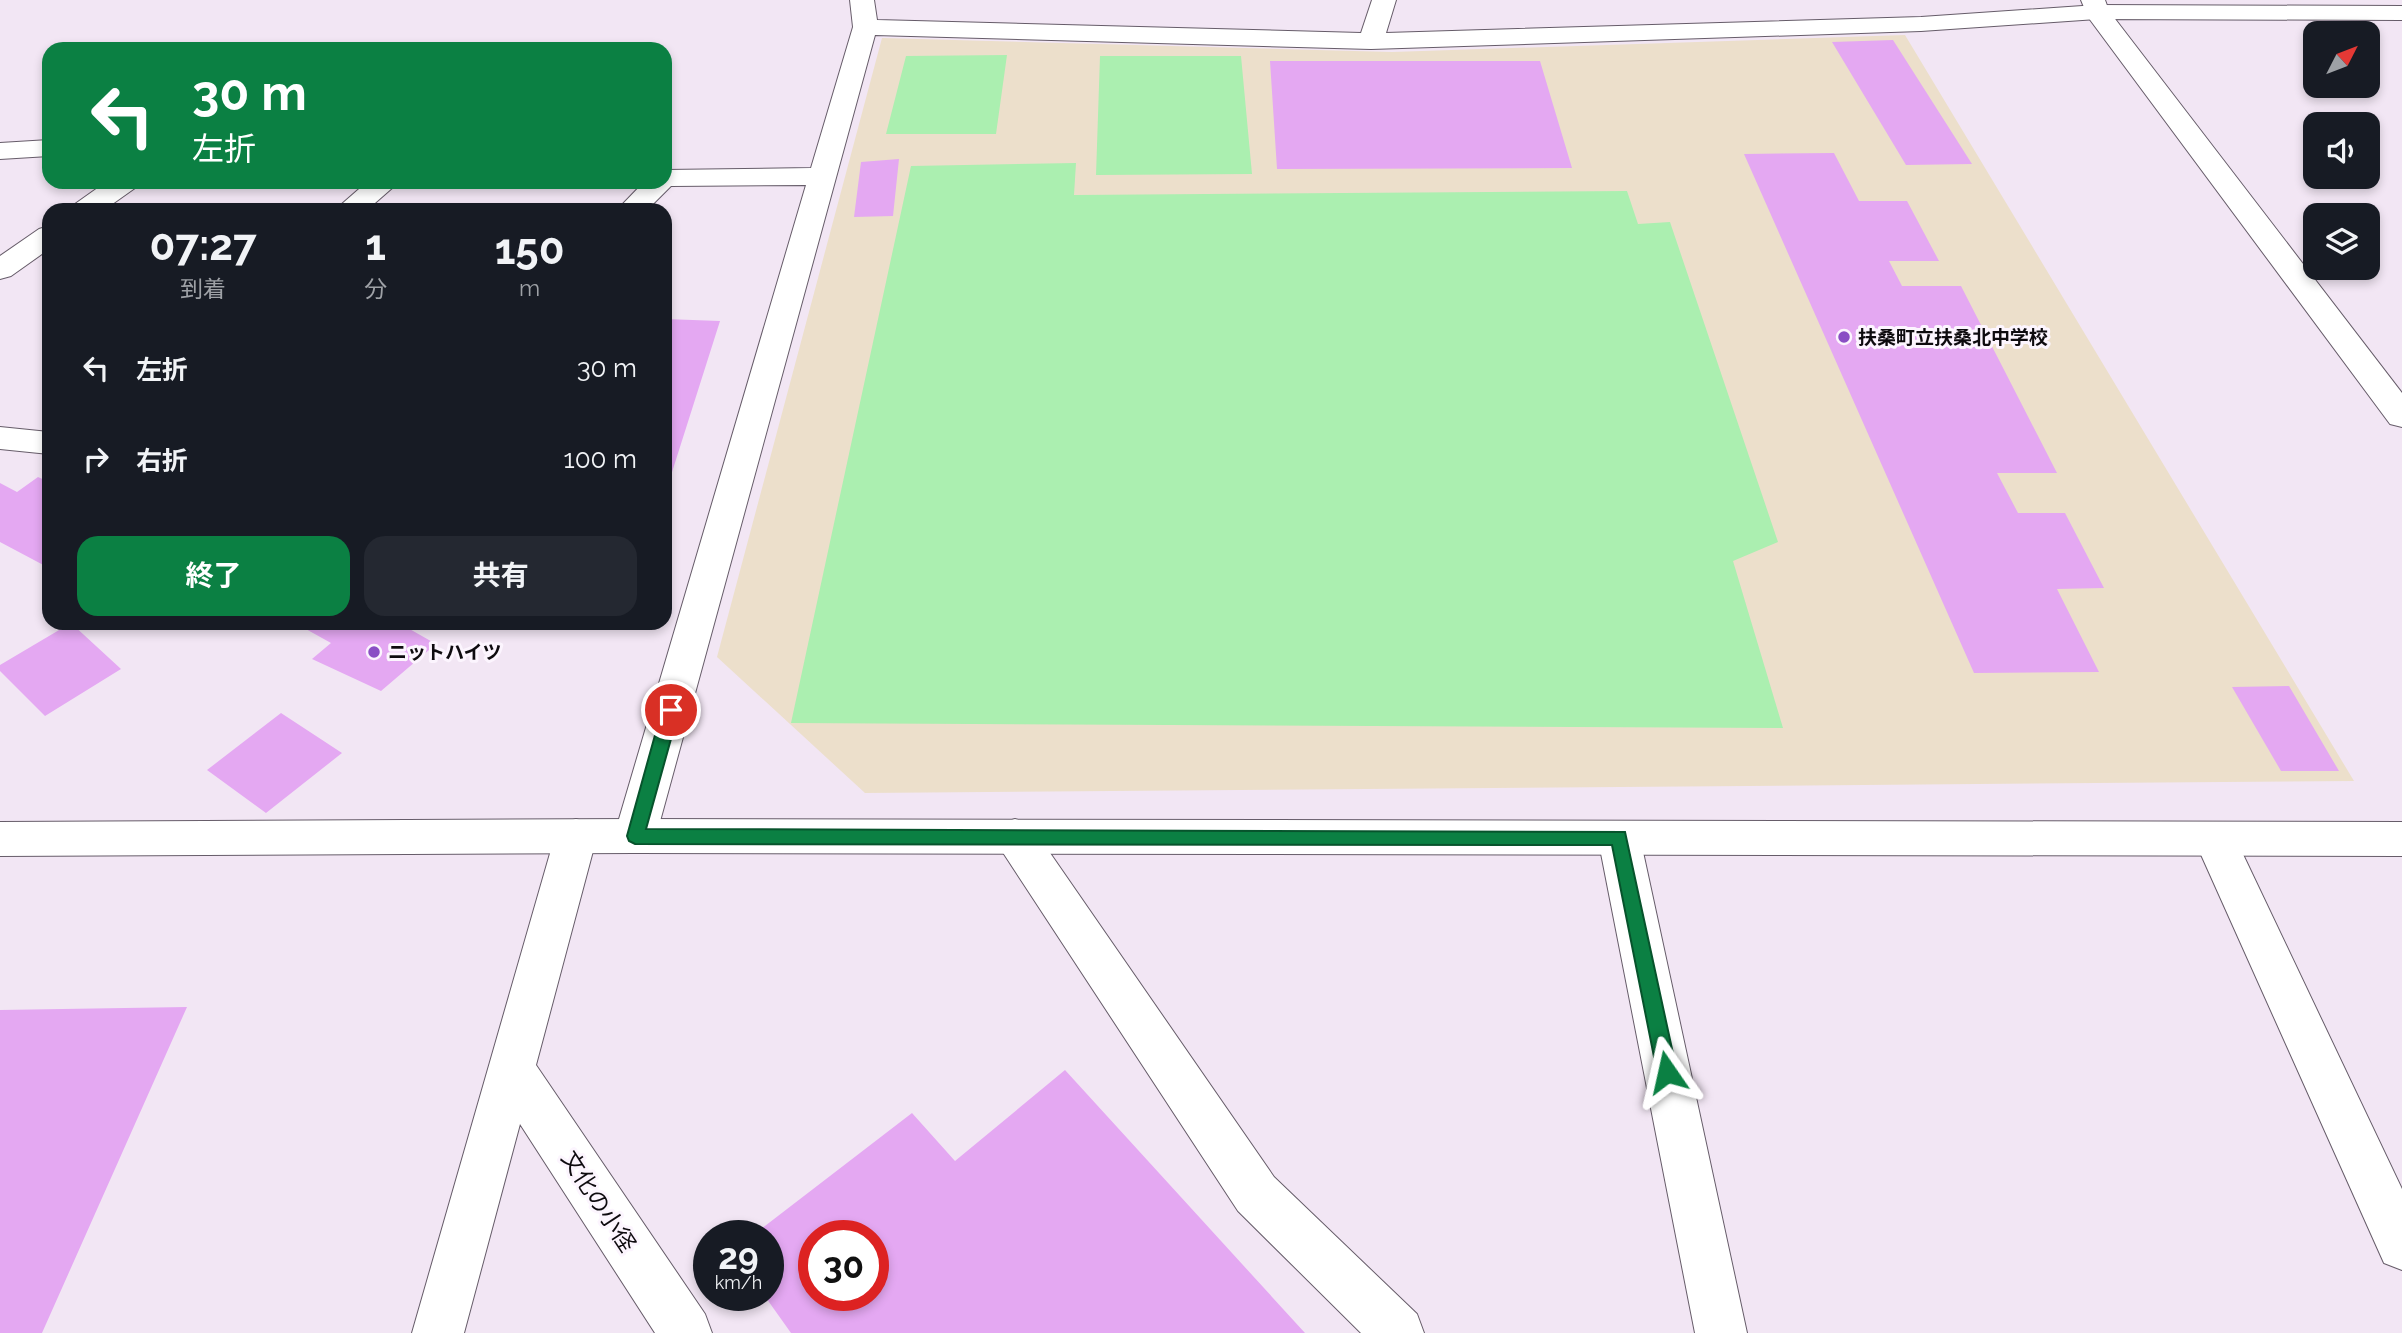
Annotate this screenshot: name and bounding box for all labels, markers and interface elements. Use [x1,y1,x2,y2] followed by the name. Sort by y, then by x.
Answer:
[2303,21,2380,98] north arrow
[2303,21,2380,280] map controls
[192,64,307,121] text: 30 m
[77,70,168,161] icon: left
[2303,112,2380,189] button: sound
[192,130,256,167] text: 左折
[2303,203,2380,280] button: layers
[150,221,257,270] text: 07:27
[365,221,386,270] text: 1
[495,225,564,274] text: 150
[519,274,540,301] text: m
[180,275,226,302] text: 到着
[364,275,387,302] text: 分
[1858,326,2048,348] place label: 扶桑町立扶桑北中学校
[1836,329,1852,345] marker: 扶桑町立扶桑北中学校
[77,349,115,387] icon: left
[577,353,637,383] text: 30 m
[136,355,188,385] text: 左折
[77,440,115,478] icon: right
[564,444,637,474] text: 100 m
[136,446,188,476] text: 右折
[77,536,350,616] button: 終了
[364,536,637,616] button: 共有
[388,641,502,663] place label: ニットハイツ
[366,644,382,660] marker: ニットハイツ
[641,680,701,740] pin
[652,691,690,729] icon: arrive
[1630,1035,1704,1109] position arrow
[556,1145,642,1257] street label: 文化の小径
[798,1220,889,1311] speed limit sign: 30
[718,1236,759,1277] text: 29
[715,1272,762,1293] text: km/h

